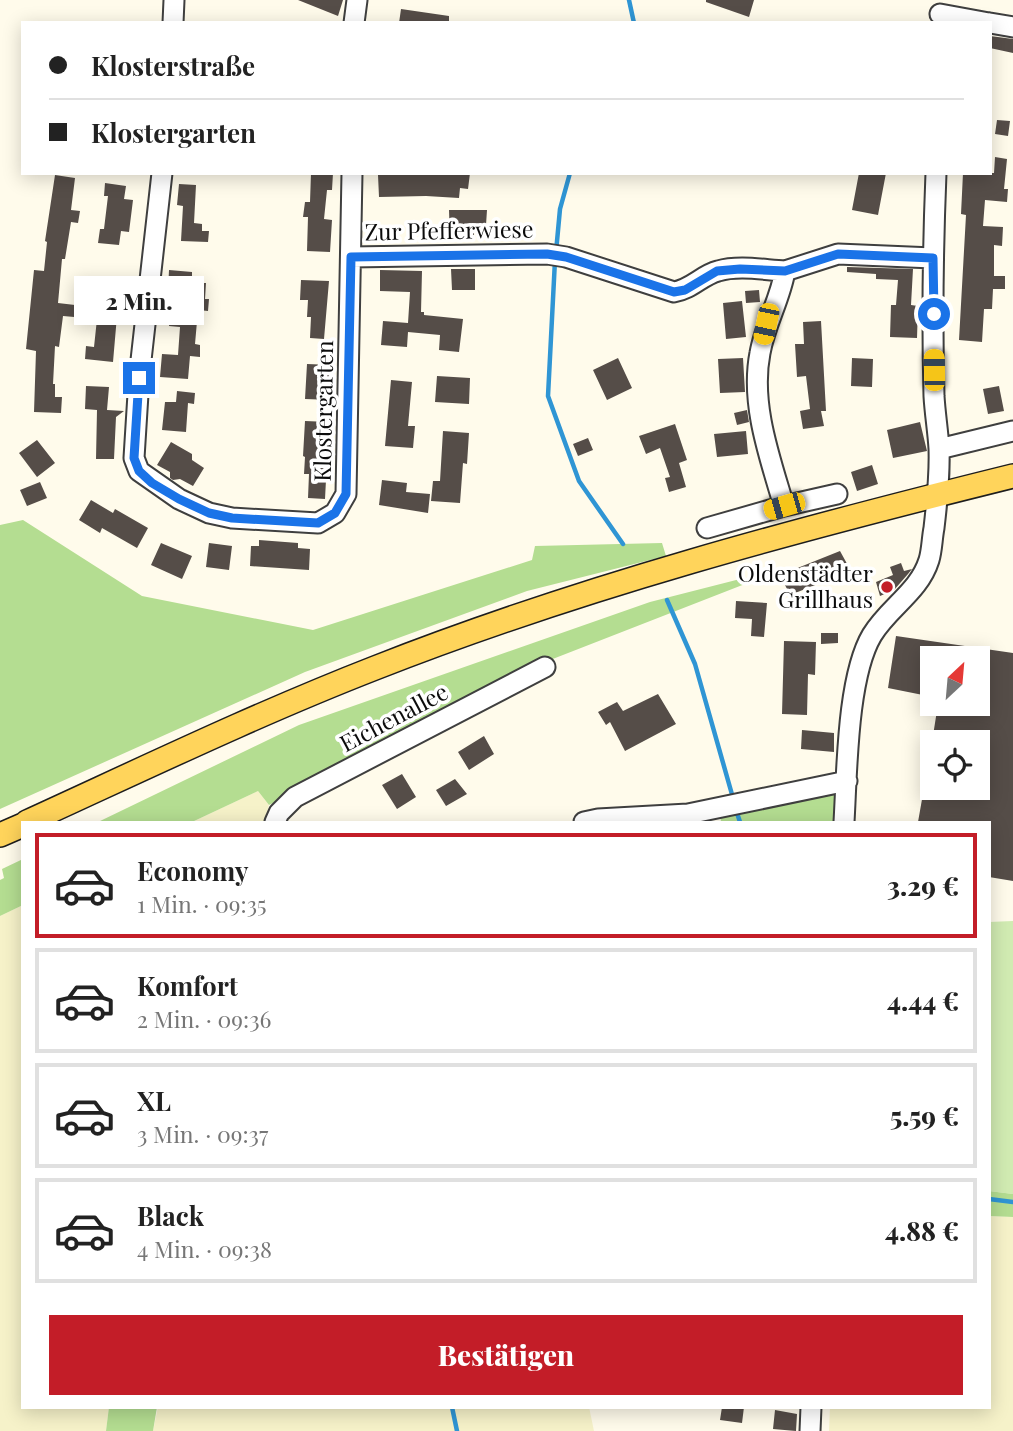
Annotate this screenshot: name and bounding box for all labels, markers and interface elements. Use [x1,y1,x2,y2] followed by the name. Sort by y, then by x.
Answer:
[91,48,255,83] text: Klosterstraße
[91,115,256,150] text: Klostergarten
[364,213,534,246] street label: Zur Pfefferwiese
[74,276,204,326] callout: 2 Min.
[105,285,173,316] text: 2 Min.
[918,298,950,330] route start
[752,301,781,347] car
[306,340,339,482] street label: Klostergarten
[924,349,945,391] car
[123,362,155,394] route end
[761,490,808,522] car
[738,557,873,614] place label: Oldenstädter Grillhaus
[879,579,895,595] marker: Oldenstädter Grillhaus
[920,646,990,716] north arrow
[920,646,990,800] map controls
[334,675,453,758] street label: Eichenallee
[920,730,990,800] button: locate
[137,853,248,888] text: Economy
[53,854,116,917] icon: car
[887,868,959,903] text: 3.29 €
[137,888,267,919] text: 1 Min. · 09:35
[137,968,238,1003] text: Komfort
[53,969,116,1032] icon: car
[887,983,959,1018] text: 4.44 €
[137,1003,271,1034] text: 2 Min. · 09:36
[137,1083,171,1118] text: XL
[53,1084,116,1147] icon: car
[890,1098,959,1133] text: 5.59 €
[137,1118,268,1149] text: 3 Min. · 09:37
[137,1198,204,1233] text: Black
[53,1199,116,1262] icon: car
[885,1213,959,1248] text: 4.88 €
[137,1233,272,1264] text: 4 Min. · 09:38
[49,1315,963,1395] button: Bestätigen

